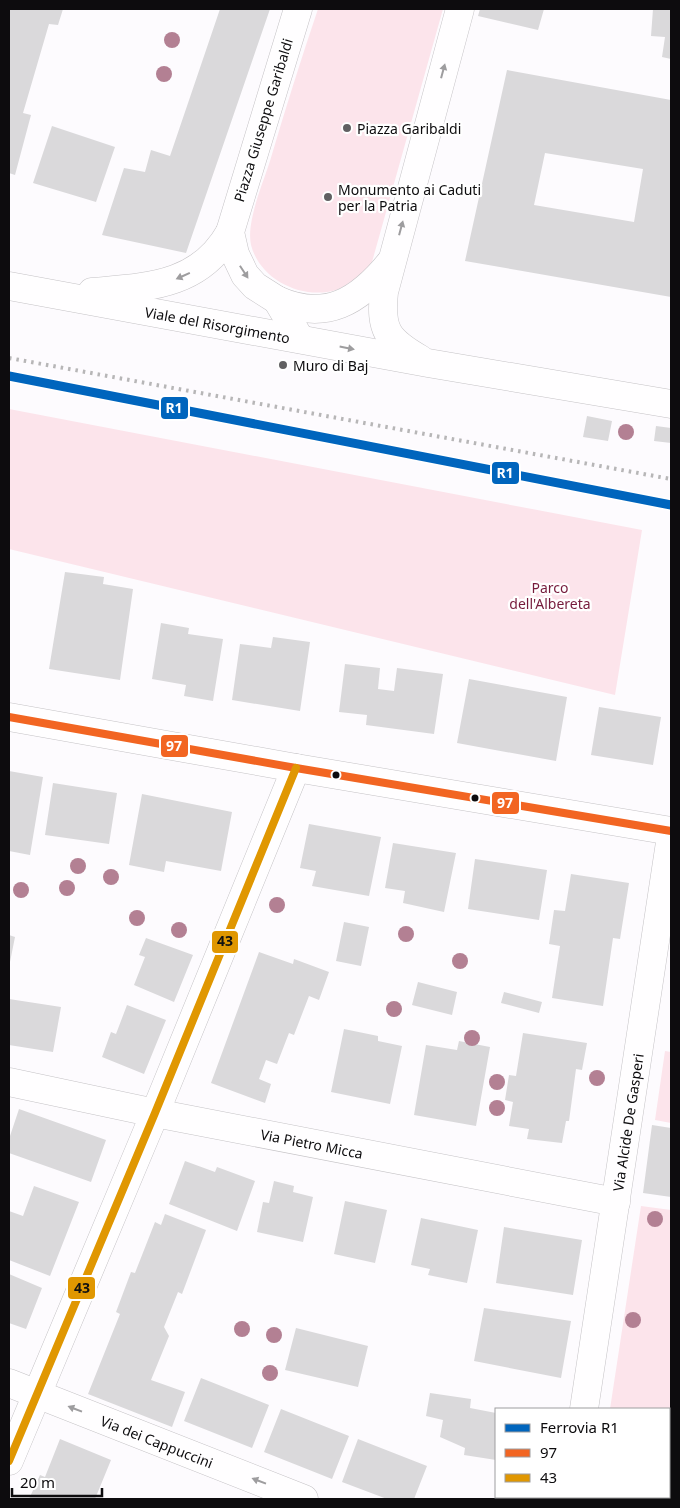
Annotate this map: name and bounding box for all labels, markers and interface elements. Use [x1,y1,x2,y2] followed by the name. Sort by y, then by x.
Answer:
[229,36,297,204] street label: Piazza Giuseppe Garibaldi
[439,63,447,78] one-way arrow
[357,119,461,138] place label: Piazza Garibaldi
[341,122,353,134] marker: Piazza Garibaldi
[338,180,481,215] place label: Monumento ai Caduti per la Patria
[322,191,334,203] marker: Monumento ai Caduti per la Patria
[397,220,405,235] one-way arrow
[239,265,249,279] one-way arrow
[176,273,190,281] one-way arrow
[143,302,292,347] street label: Viale del Risorgimento
[340,344,355,352] one-way arrow
[293,356,368,375] place label: Muro di Baj
[277,359,289,371] marker: Muro di Baj
[160,396,189,420] line badge: R1
[165,398,183,417] text: R1
[491,461,520,485] line badge: R1
[496,463,514,482] text: R1
[509,578,591,613] park label: Parco dell'Albereta
[160,734,189,758] line badge: 97
[166,736,182,755] text: 97
[331,770,341,780] unlabelled marker
[491,791,520,815] line badge: 97
[470,793,480,803] unlabelled marker
[497,793,513,812] text: 97
[211,930,239,954] line badge: 43
[217,931,233,950] text: 43
[608,1052,647,1193] street label: Via Alcide De Gasperi
[259,1124,365,1162] street label: Via Pietro Micca
[67,1276,96,1300] line badge: 43
[74,1278,90,1297] text: 43
[68,1405,82,1413] one-way arrow
[495,1408,670,1498] legend
[98,1411,216,1472] street label: Via dei Cappuccini
[540,1417,619,1437] text: Ferrovia R1
[540,1442,557,1462] text: 97
[12,1466,102,1498] scale bar
[540,1467,557,1487] text: 43
[20,1472,55,1492] text: 20 m
[252,1477,266,1485] one-way arrow

